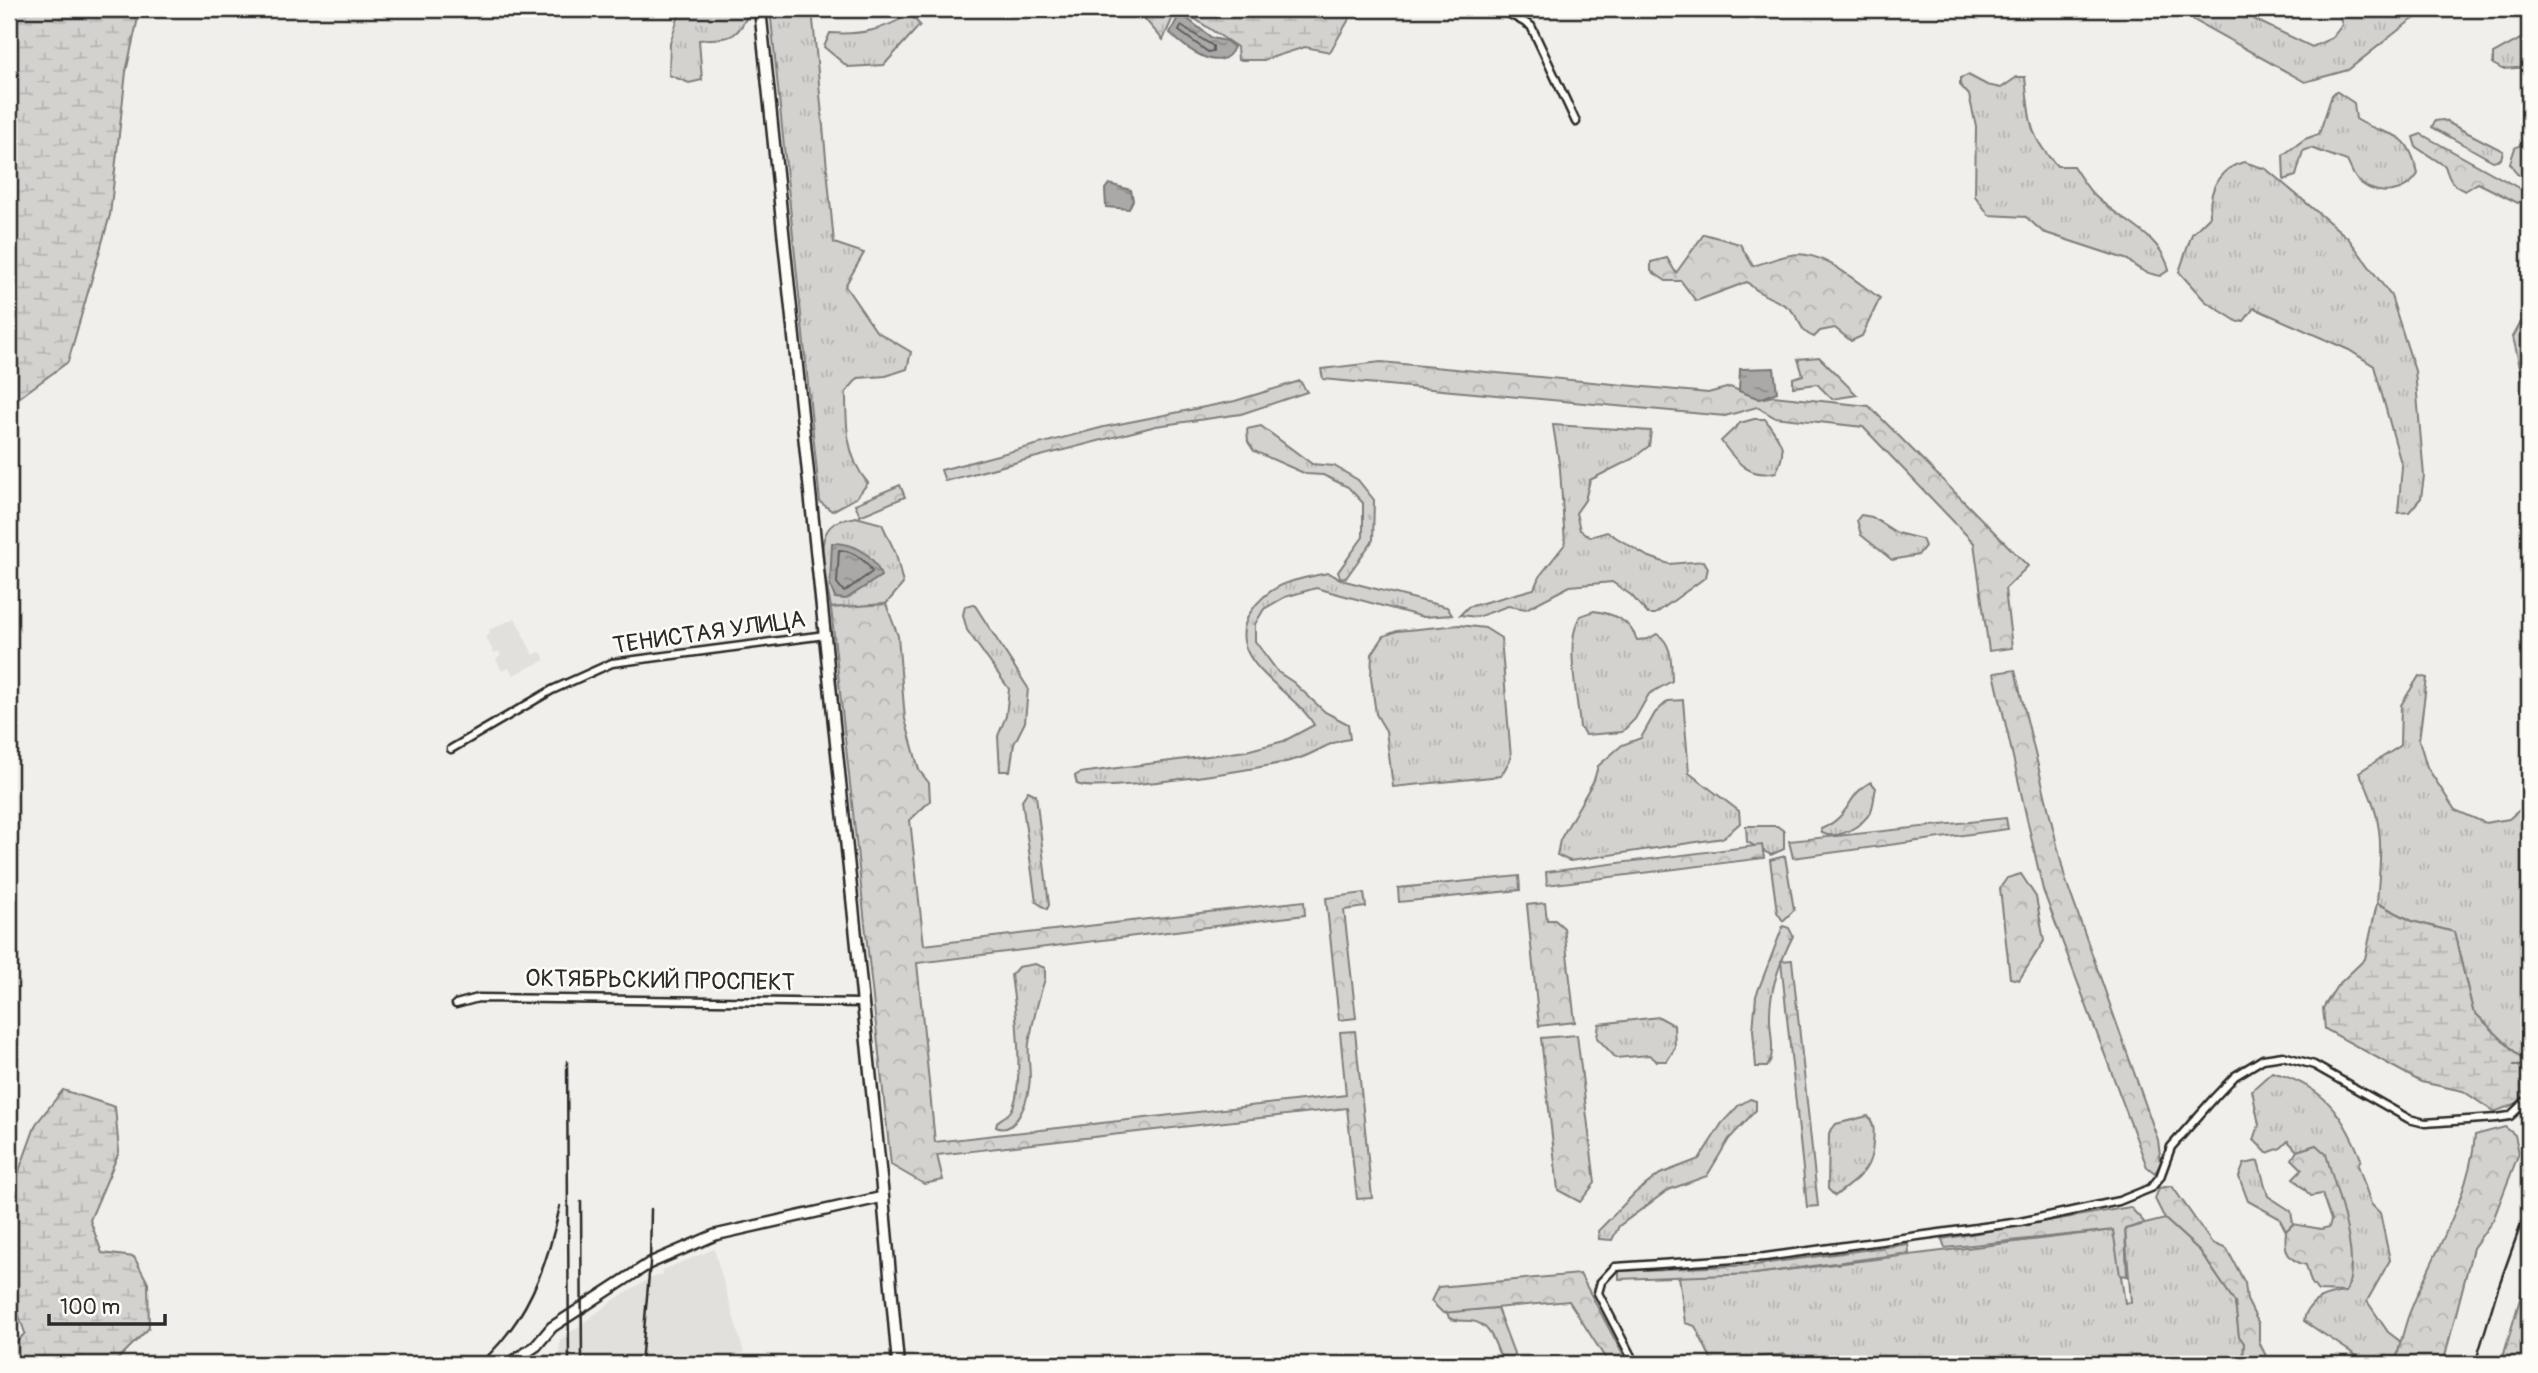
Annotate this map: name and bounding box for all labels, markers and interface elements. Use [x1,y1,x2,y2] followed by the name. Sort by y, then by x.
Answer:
[611,605,807,660] street label: ТЕНИСТАЯ УЛИЦА
[525,964,795,997] street label: ОКТЯБРЬСКИЙ ПРОСПЕКТ
[49,1282,164,1326] scale bar
[60,1294,120,1321] text: 100 m

